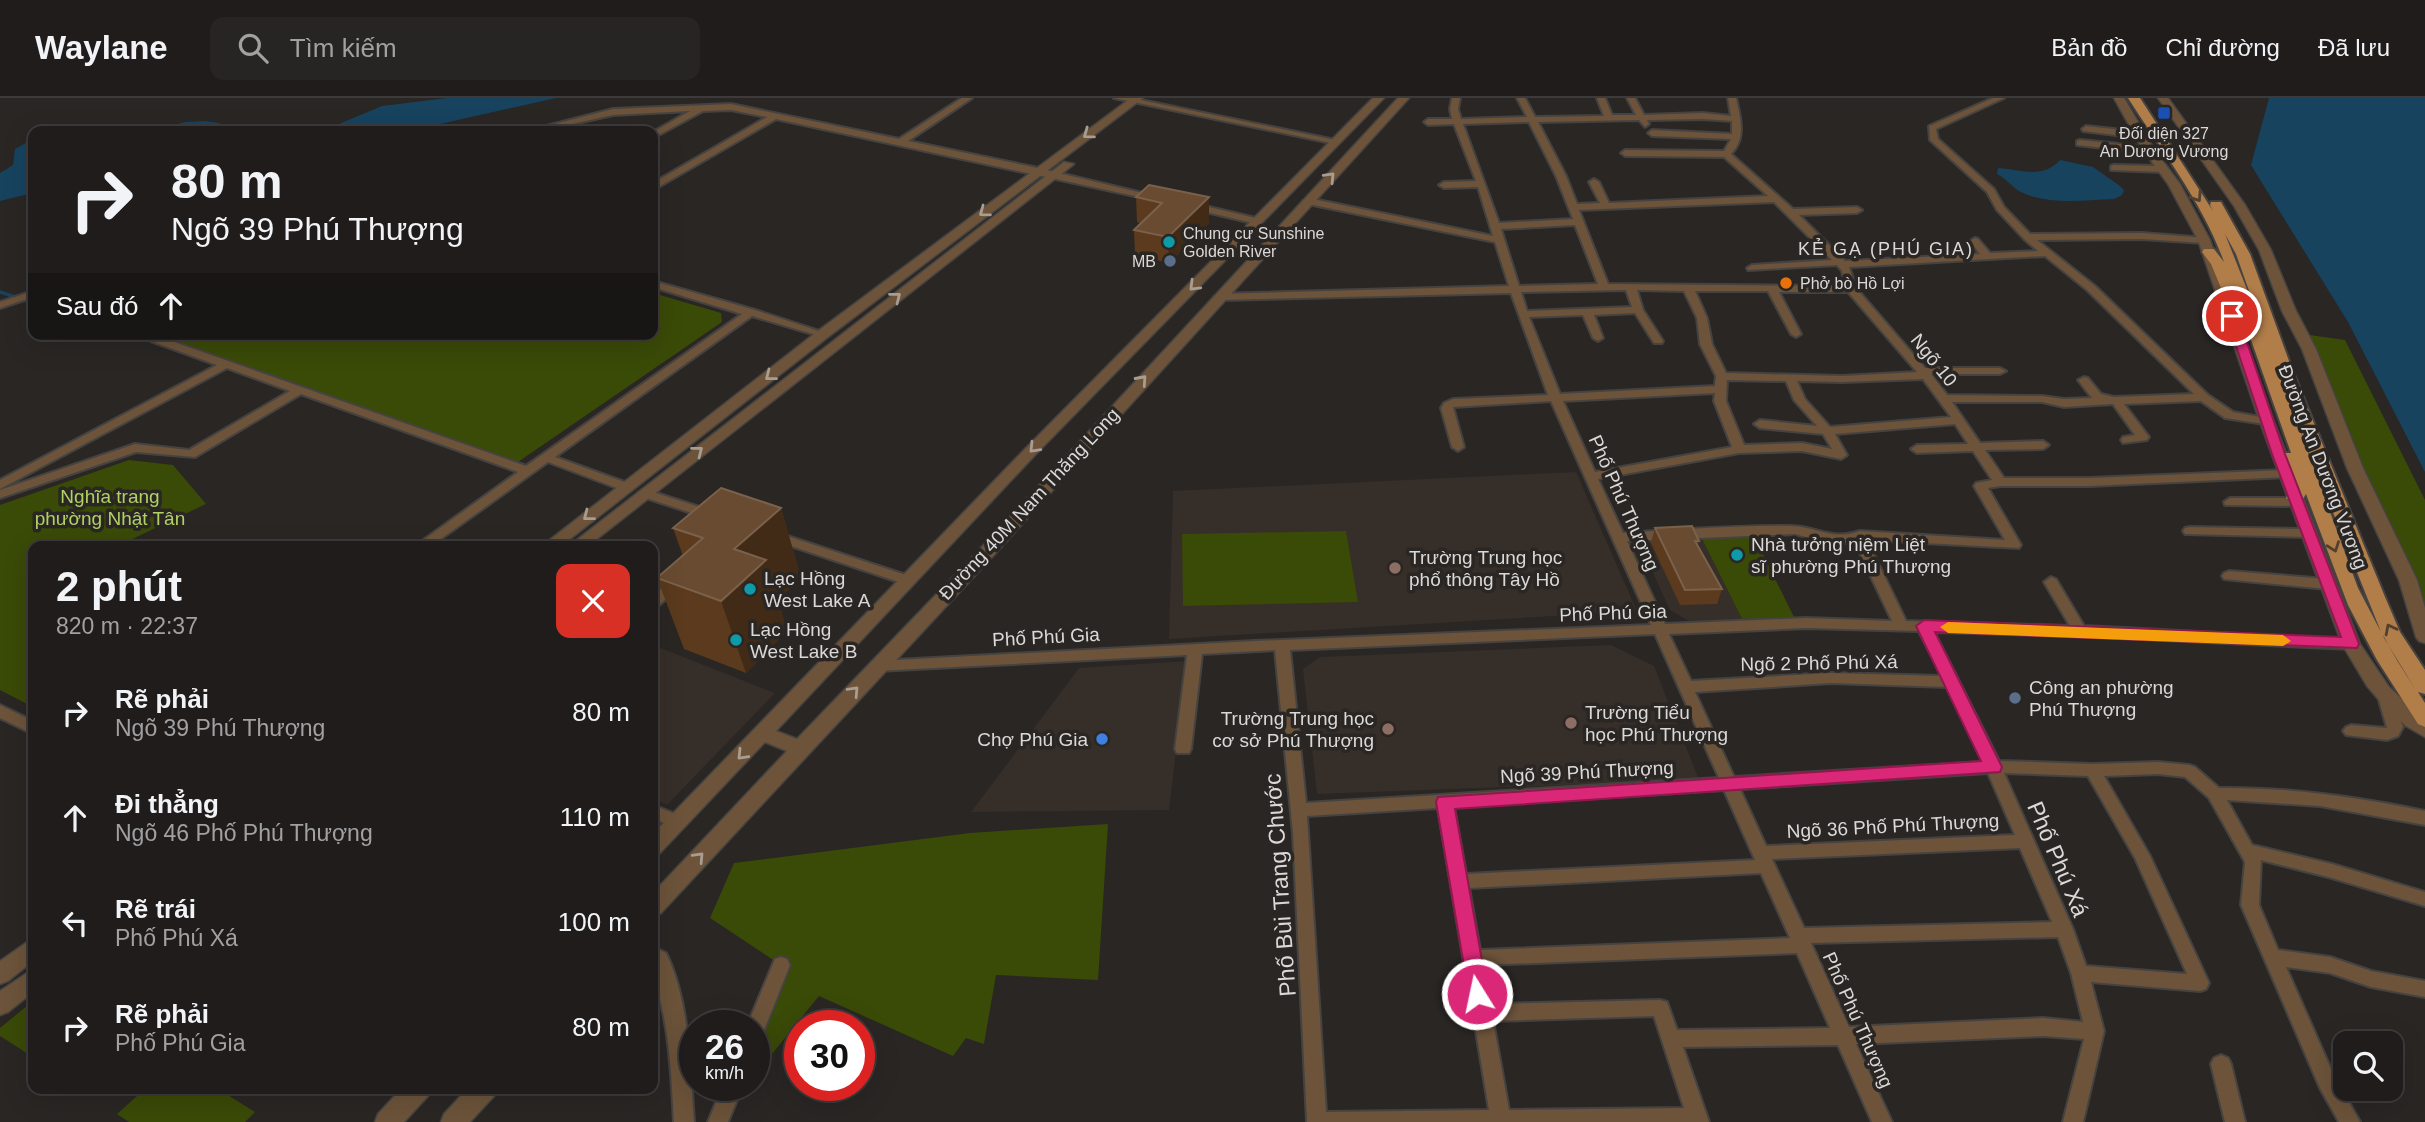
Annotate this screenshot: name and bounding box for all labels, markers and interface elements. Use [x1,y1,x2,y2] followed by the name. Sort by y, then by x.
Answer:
[210,17,700,80] search box
[35,29,168,66] text: Waylane
[234,29,272,67] icon: search
[290,33,397,63] text: Tìm kiếm
[2051,34,2127,61] text: Bản đồ
[2165,34,2280,61] text: Chỉ đường
[2318,34,2390,61] text: Đã lưu
[2156,105,2172,121] marker: Đối diện 327 An Dương Vương
[2100,125,2228,160] place label: Đối diện 327 An Dương Vương
[1083,126,1096,139] one-way arrow
[56,154,147,245] icon: right
[171,154,283,208] text: 80 m
[1322,172,1334,185] one-way arrow
[2188,189,2201,202] one-way arrow
[979,204,992,216] one-way arrow
[171,211,464,247] text: Ngõ 39 Phú Thượng
[1183,225,1325,260] place label: Chung cư Sunshine Golden River
[1161,234,1177,250] marker: Chung cư Sunshine Golden River
[1798,238,1974,259] district label: KẺ GẠ (PHÚ GIA)
[1132,253,1156,270] place label: MB
[1162,253,1178,269] marker: MB
[1778,275,1794,291] marker: Phở bò Hồ Lợi
[1800,275,1905,292] place label: Phở bò Hồ Lợi
[1189,278,1202,291] one-way arrow
[2202,286,2262,346] pin
[152,287,190,325] icon: ahead
[56,291,138,321] text: Sau đó
[888,292,901,305] one-way arrow
[2213,297,2251,335] icon: arrive
[1907,330,1961,390] street label: Ngõ 10
[2274,362,2372,572] street label: Đường An Dương Vương
[765,367,777,380] one-way arrow
[1134,375,1146,388] one-way arrow
[935,404,1123,604] street label: Đường 40M Nam Thăng Long
[1585,432,1663,574] street label: Phố Phú Thượng
[1029,440,1042,453] one-way arrow
[690,447,703,460] one-way arrow
[35,486,185,529] park label: Nghĩa trang phường Nhật Tân
[583,508,596,521] one-way arrow
[1751,534,1951,577] place label: Nhà tưởng niệm Liệt sĩ phường Phú Thượng
[2326,540,2340,552] one-way arrow
[1409,547,1562,590] place label: Trường Trung học phổ thông Tây Hồ
[1729,547,1745,563] marker: Nhà tưởng niệm Liệt sĩ phường Phú Thượng
[1387,560,1403,576] marker: Trường Trung học phổ thông Tây Hồ
[56,563,182,610] text: 2 phút
[556,564,630,638] button: close
[764,568,871,611] place label: Lạc Hồng West Lake A
[742,581,758,597] marker: Lạc Hồng West Lake A
[1559,601,1668,625] street label: Phố Phú Gia
[56,613,198,639] text: 820 m · 22:37
[750,619,857,662] place label: Lạc Hồng West Lake B
[992,624,1101,650] street label: Phố Phú Gia
[2384,624,2398,636] one-way arrow
[728,632,744,648] marker: Lạc Hồng West Lake B
[1740,651,1898,675] street label: Ngõ 2 Phố Phú Xá
[2029,677,2174,720] place label: Công an phường Phú Thượng
[115,684,209,714] text: Rẽ phải
[846,686,858,699] one-way arrow
[2007,690,2023,706] marker: Công an phường Phú Thượng
[56,694,94,732] icon: right
[572,697,630,727] text: 80 m
[1585,702,1728,745] place label: Trường Tiểu học Phú Thượng
[1212,708,1374,751] place label: Trường Trung học cơ sở Phú Thượng
[115,715,325,741] text: Ngõ 39 Phú Thượng
[1563,715,1579,731] marker: Trường Tiểu học Phú Thượng
[1380,721,1396,737] marker: Trường Trung học cơ sở Phú Thượng
[977,729,1088,750] place label: Chợ Phú Gia
[1094,731,1110,747] marker: Chợ Phú Gia
[737,747,750,760] one-way arrow
[1500,757,1674,787] street label: Ngõ 39 Phú Thượng
[1259,773,1301,997] street label: Phố Bùi Trang Chước
[115,789,219,819] text: Đi thẳng
[2022,797,2094,921] street label: Phố Phú Xá
[56,799,94,837] icon: ahead
[560,802,630,832] text: 110 m
[1786,810,2000,842] street label: Ngõ 36 Phố Phú Thượng
[115,820,373,846] text: Ngõ 46 Phố Phú Thượng
[691,852,703,865] one-way arrow
[115,894,196,924] text: Rẽ trái
[56,904,94,942] icon: left
[558,907,630,937] text: 100 m
[115,925,238,951] text: Phố Phú Xá
[1819,949,1897,1091] street label: Phố Phú Thượng
[1440,957,1514,1031] position arrow
[115,999,209,1029] text: Rẽ phải
[56,1009,94,1047] icon: right
[784,1010,875,1101] speed limit sign: 30
[572,1012,630,1042] text: 80 m
[705,1027,744,1066] text: 26
[115,1030,245,1056] text: Phố Phú Gia
[2333,1031,2403,1101] map controls
[2333,1031,2403,1101] button: search
[705,1063,744,1083] text: km/h

